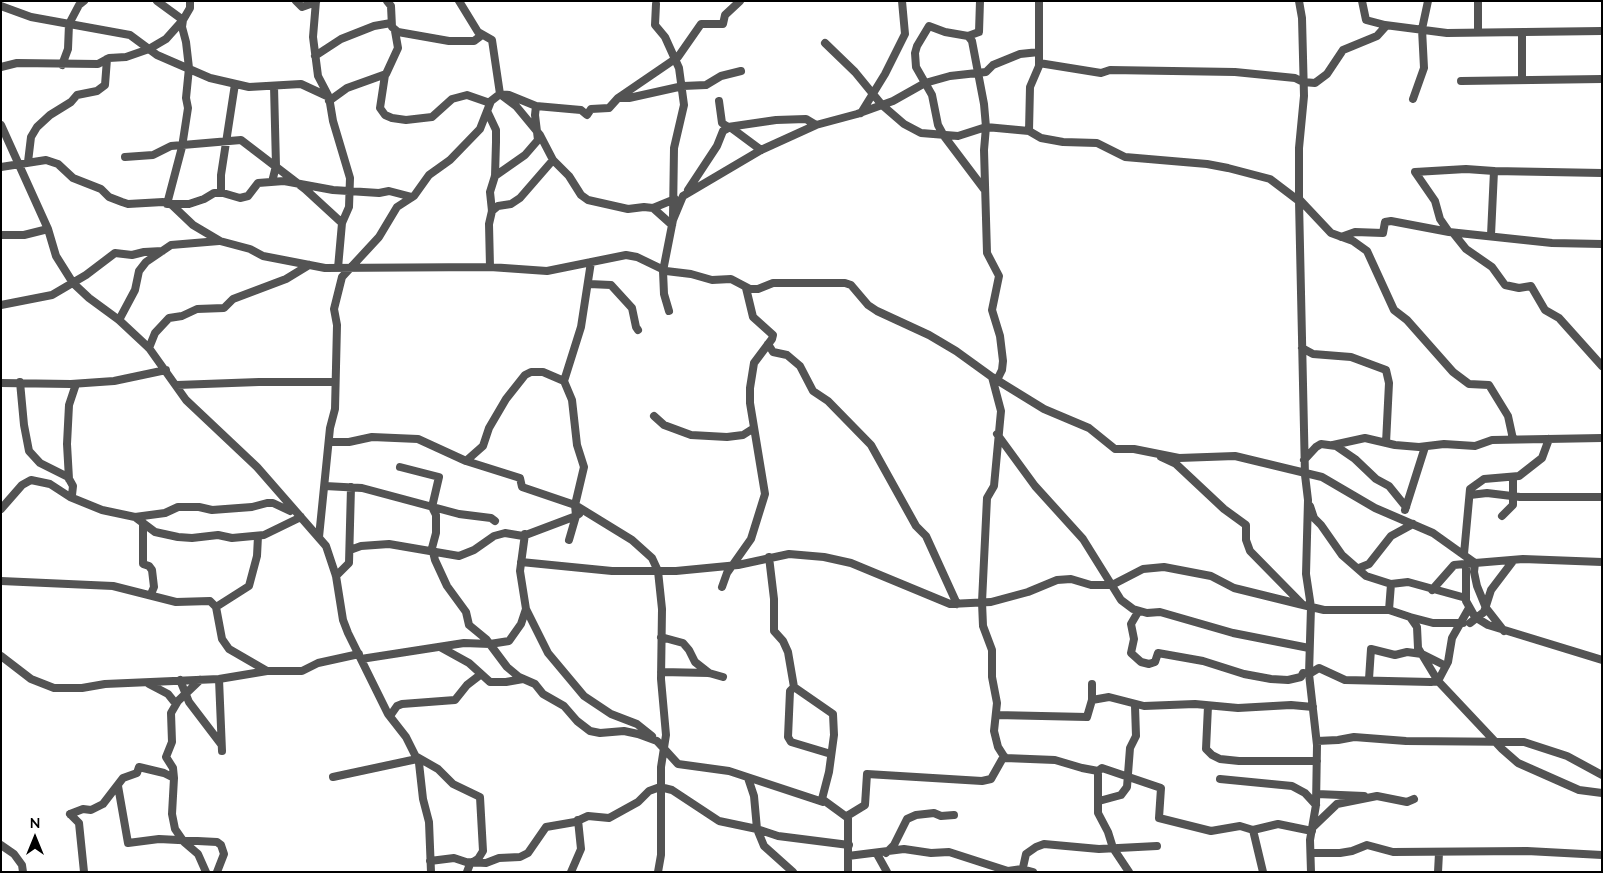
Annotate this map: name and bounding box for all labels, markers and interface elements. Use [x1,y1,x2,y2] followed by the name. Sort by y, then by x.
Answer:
[10,813,60,863] north arrow
[30,814,40,832] text: N

